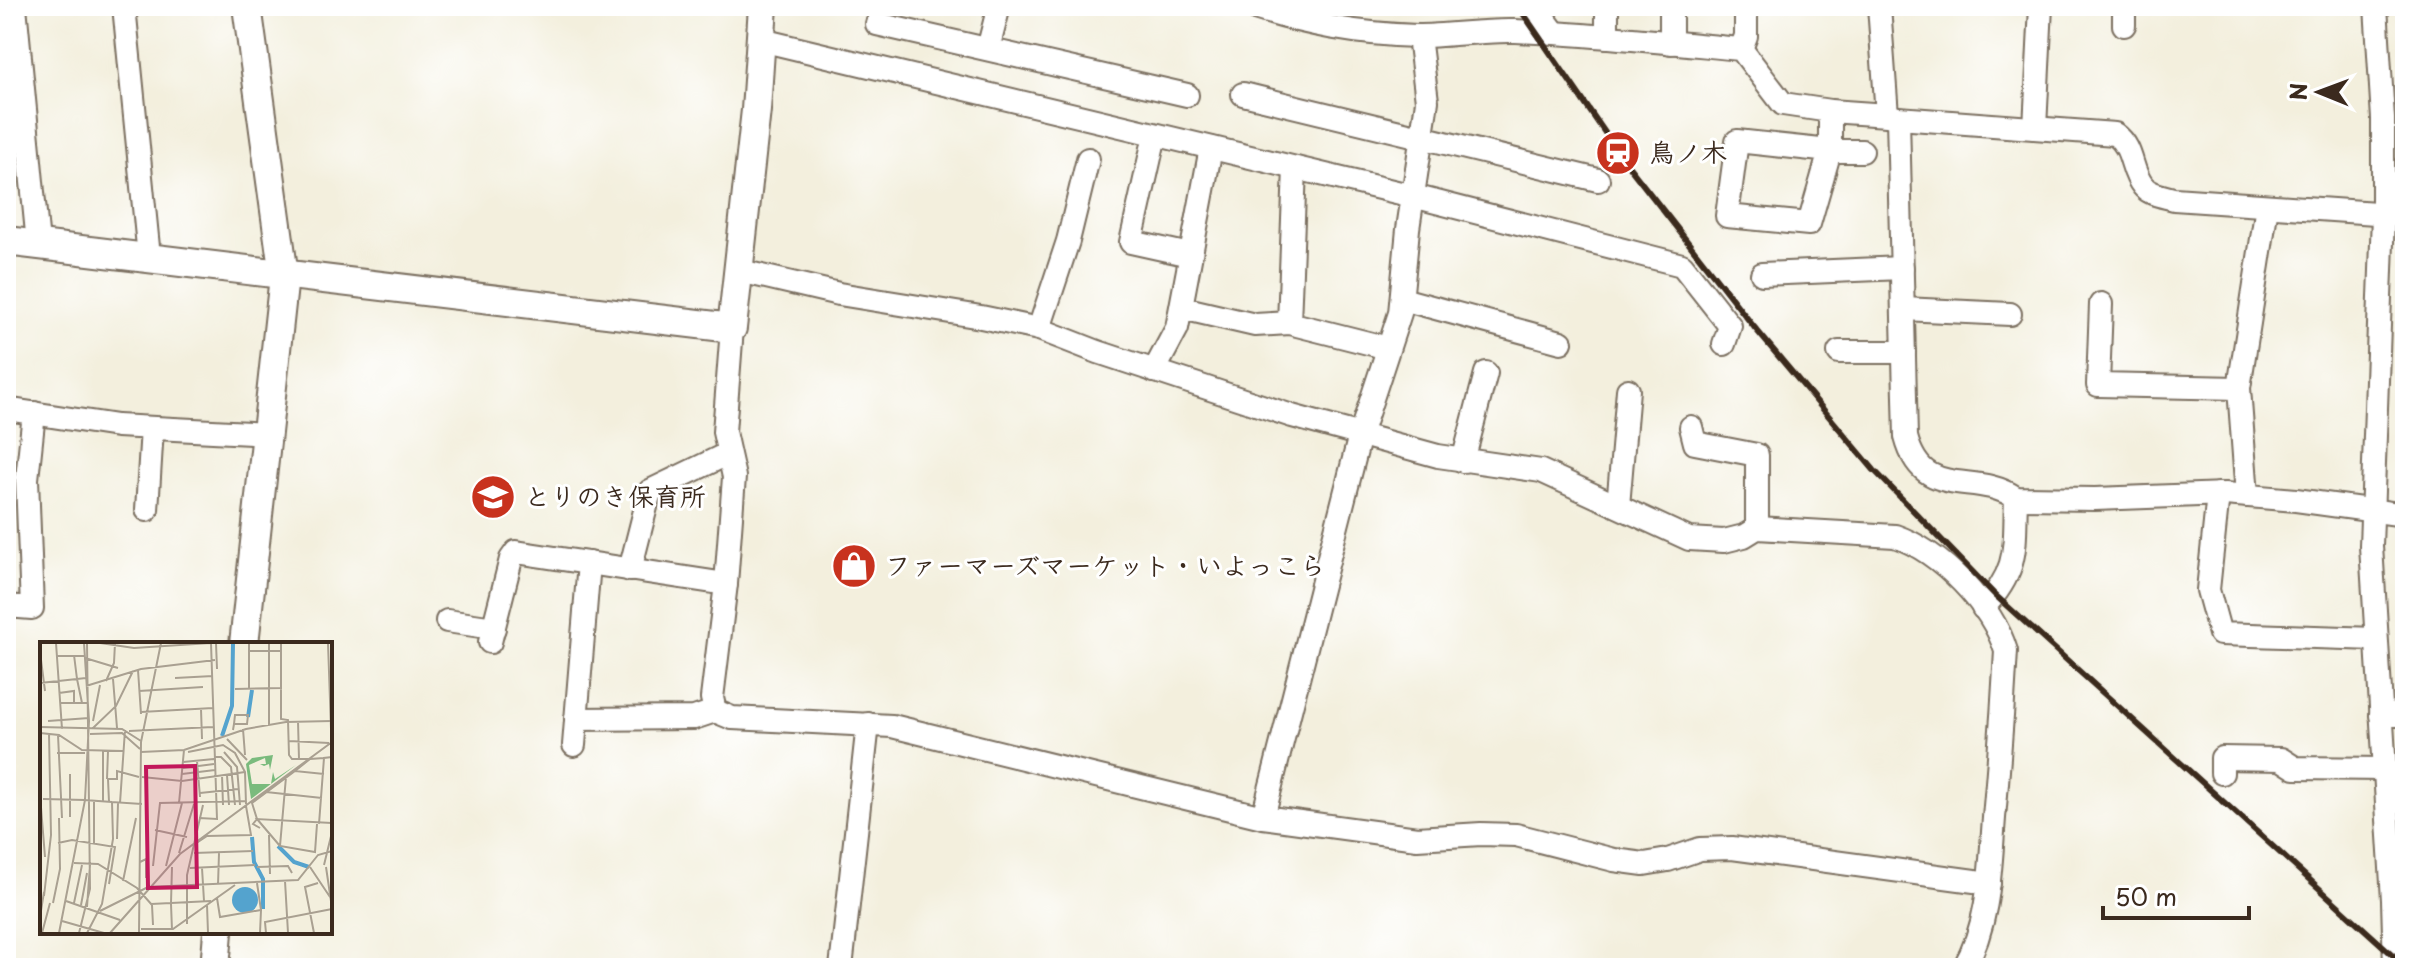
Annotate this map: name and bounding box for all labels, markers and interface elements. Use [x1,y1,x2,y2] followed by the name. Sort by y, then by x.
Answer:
[2279,52,2359,132] north arrow
[2281,83,2314,101] text: N
[1594,129,1642,177] station icon: 鳥ノ木
[1649,132,1727,171] place label: 鳥ノ木
[469,473,517,521] school or university icon: とりのき保育所
[524,476,706,515] place label: とりのき保育所
[830,542,878,590] shop icon: ファーマーズマーケット・いよっこら
[885,545,1326,584] place label: ファーマーズマーケット・いよっこら
[40,642,332,934] inset map
[2103,870,2249,920] scale bar
[2115,878,2177,914] text: 50 m

